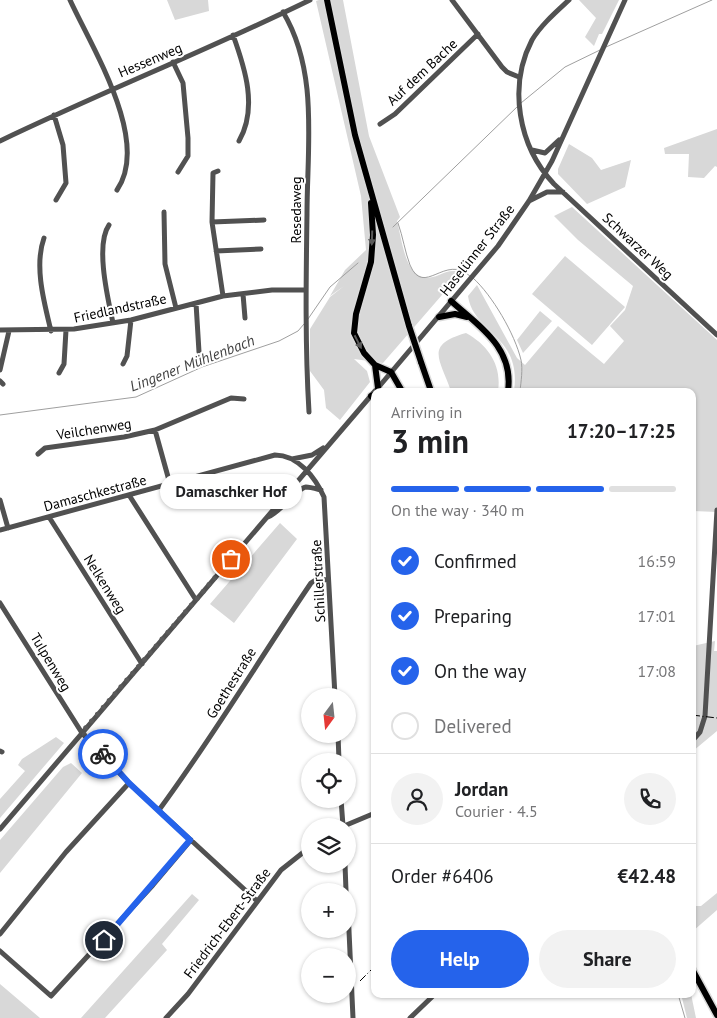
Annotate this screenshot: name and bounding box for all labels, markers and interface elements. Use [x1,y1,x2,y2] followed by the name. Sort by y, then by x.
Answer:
[383,35,461,109] street label: Auf dem Bache
[115,38,185,82] street label: Hessenweg
[287,177,305,243] street label: Resedaweg
[436,201,518,299] street label: Haselünner Straße
[599,209,677,283] street label: Schwarzer Weg
[368,230,376,246] one-way arrow
[72,289,168,327] street label: Friedlandstraße
[127,330,257,396] water label: Lingener Mühlenbach
[354,334,362,349] one-way arrow
[391,402,462,422] text: Arriving in
[54,414,133,444] street label: Veilchenweg
[567,419,676,443] text: 17:20–17:25
[391,420,469,462] text: 3 min
[42,471,148,515] street label: Damaschkestraße
[160,474,302,509] callout: Damaschker Hof
[176,481,286,501] text: Damaschker Hof
[391,500,524,520] text: On the way · 340 m
[210,538,252,580] pin
[307,539,329,623] street label: Schillerstraße
[217,545,245,573] icon: bag
[391,547,419,575] icon: check
[434,549,517,573] text: Confirmed
[80,551,130,617] street label: Nelkenweg
[638,551,676,571] text: 16:59
[391,602,419,630] icon: check
[434,604,512,628] text: Preparing
[638,606,676,626] text: 17:01
[27,630,75,694] street label: Tulpenweg
[202,644,260,722] street label: Goethestraße
[391,657,419,685] icon: check
[434,659,526,683] text: On the way
[638,661,676,681] text: 17:08
[301,688,356,742] north arrow
[301,688,356,1003] map controls
[434,714,512,738] text: Delivered
[78,729,128,779] courier
[89,740,117,768] icon: bike
[301,753,356,808] button: locate
[391,773,443,825] button: person
[624,773,676,825] button: phone
[455,777,508,801] text: Jordan
[455,801,538,821] text: Courier · 4.5
[301,818,356,873] button: layers
[180,864,274,982] street label: Friedrich-Ebert-Straße
[391,864,494,888] text: Order #6406
[617,864,676,888] text: €42.48
[301,883,356,938] button: +
[83,919,125,961] pin
[90,926,118,954] icon: home
[391,930,529,988] button: Help
[539,930,676,988] button: Share
[301,948,356,1003] button: −

